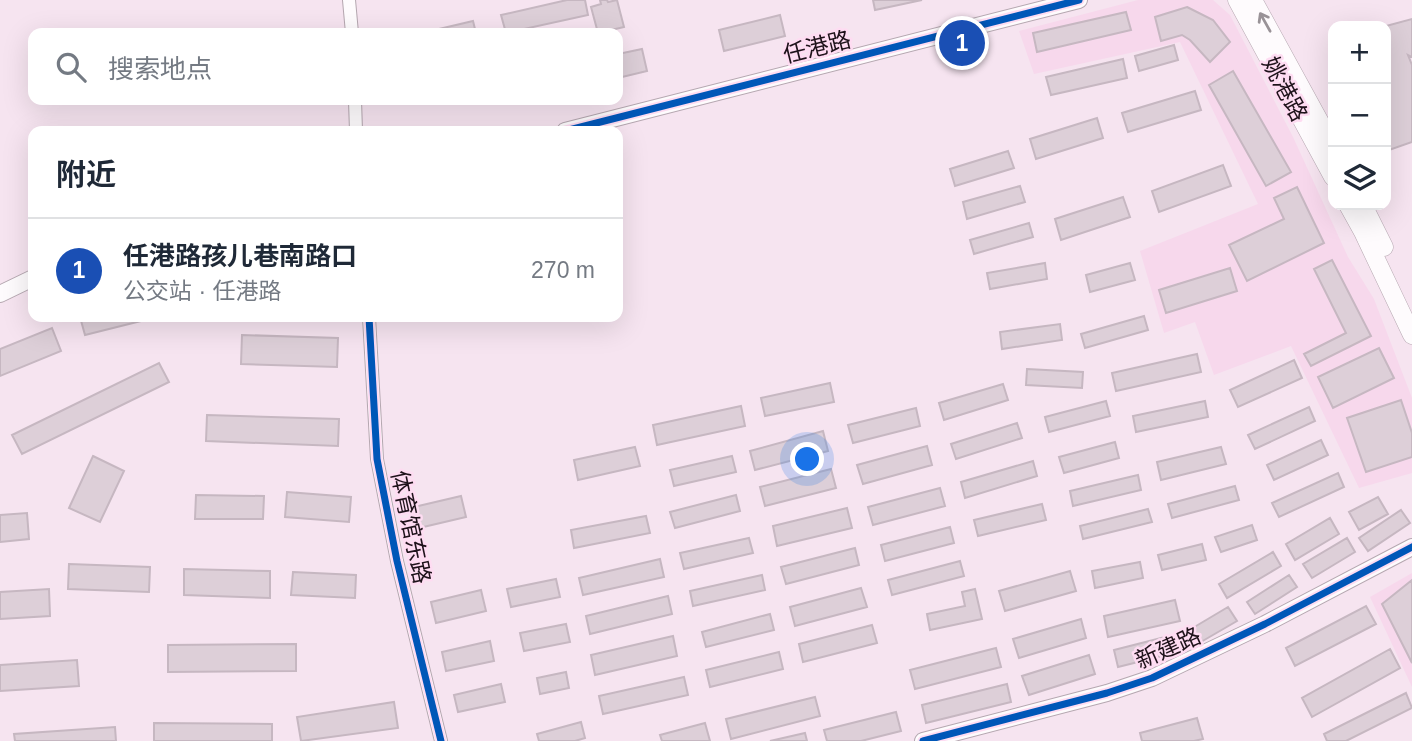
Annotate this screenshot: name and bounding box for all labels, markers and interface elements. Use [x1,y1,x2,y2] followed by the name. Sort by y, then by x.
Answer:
[1258,12,1271,33] one-way arrow
[939,17,985,69] pin: 1
[1328,21,1391,210] map controls
[1328,21,1391,84] button: +
[780,26,854,68] street label: 任港路
[28,28,623,105] search box
[52,48,90,86] icon: search
[1257,52,1313,126] street label: 姚港路
[108,54,212,84] text: 搜索地点
[1328,84,1391,147] button: −
[1328,147,1391,210] button: layers
[56,158,116,191] text: 附近
[123,241,357,271] text: 任港路孩儿巷南路口
[73,257,85,283] text: 1
[531,257,595,283] text: 270 m
[123,278,281,304] text: 公交站 · 任港路
[790,442,824,476] your location
[386,468,436,586] street label: 体育馆东路
[1131,622,1205,674] street label: 新建路

